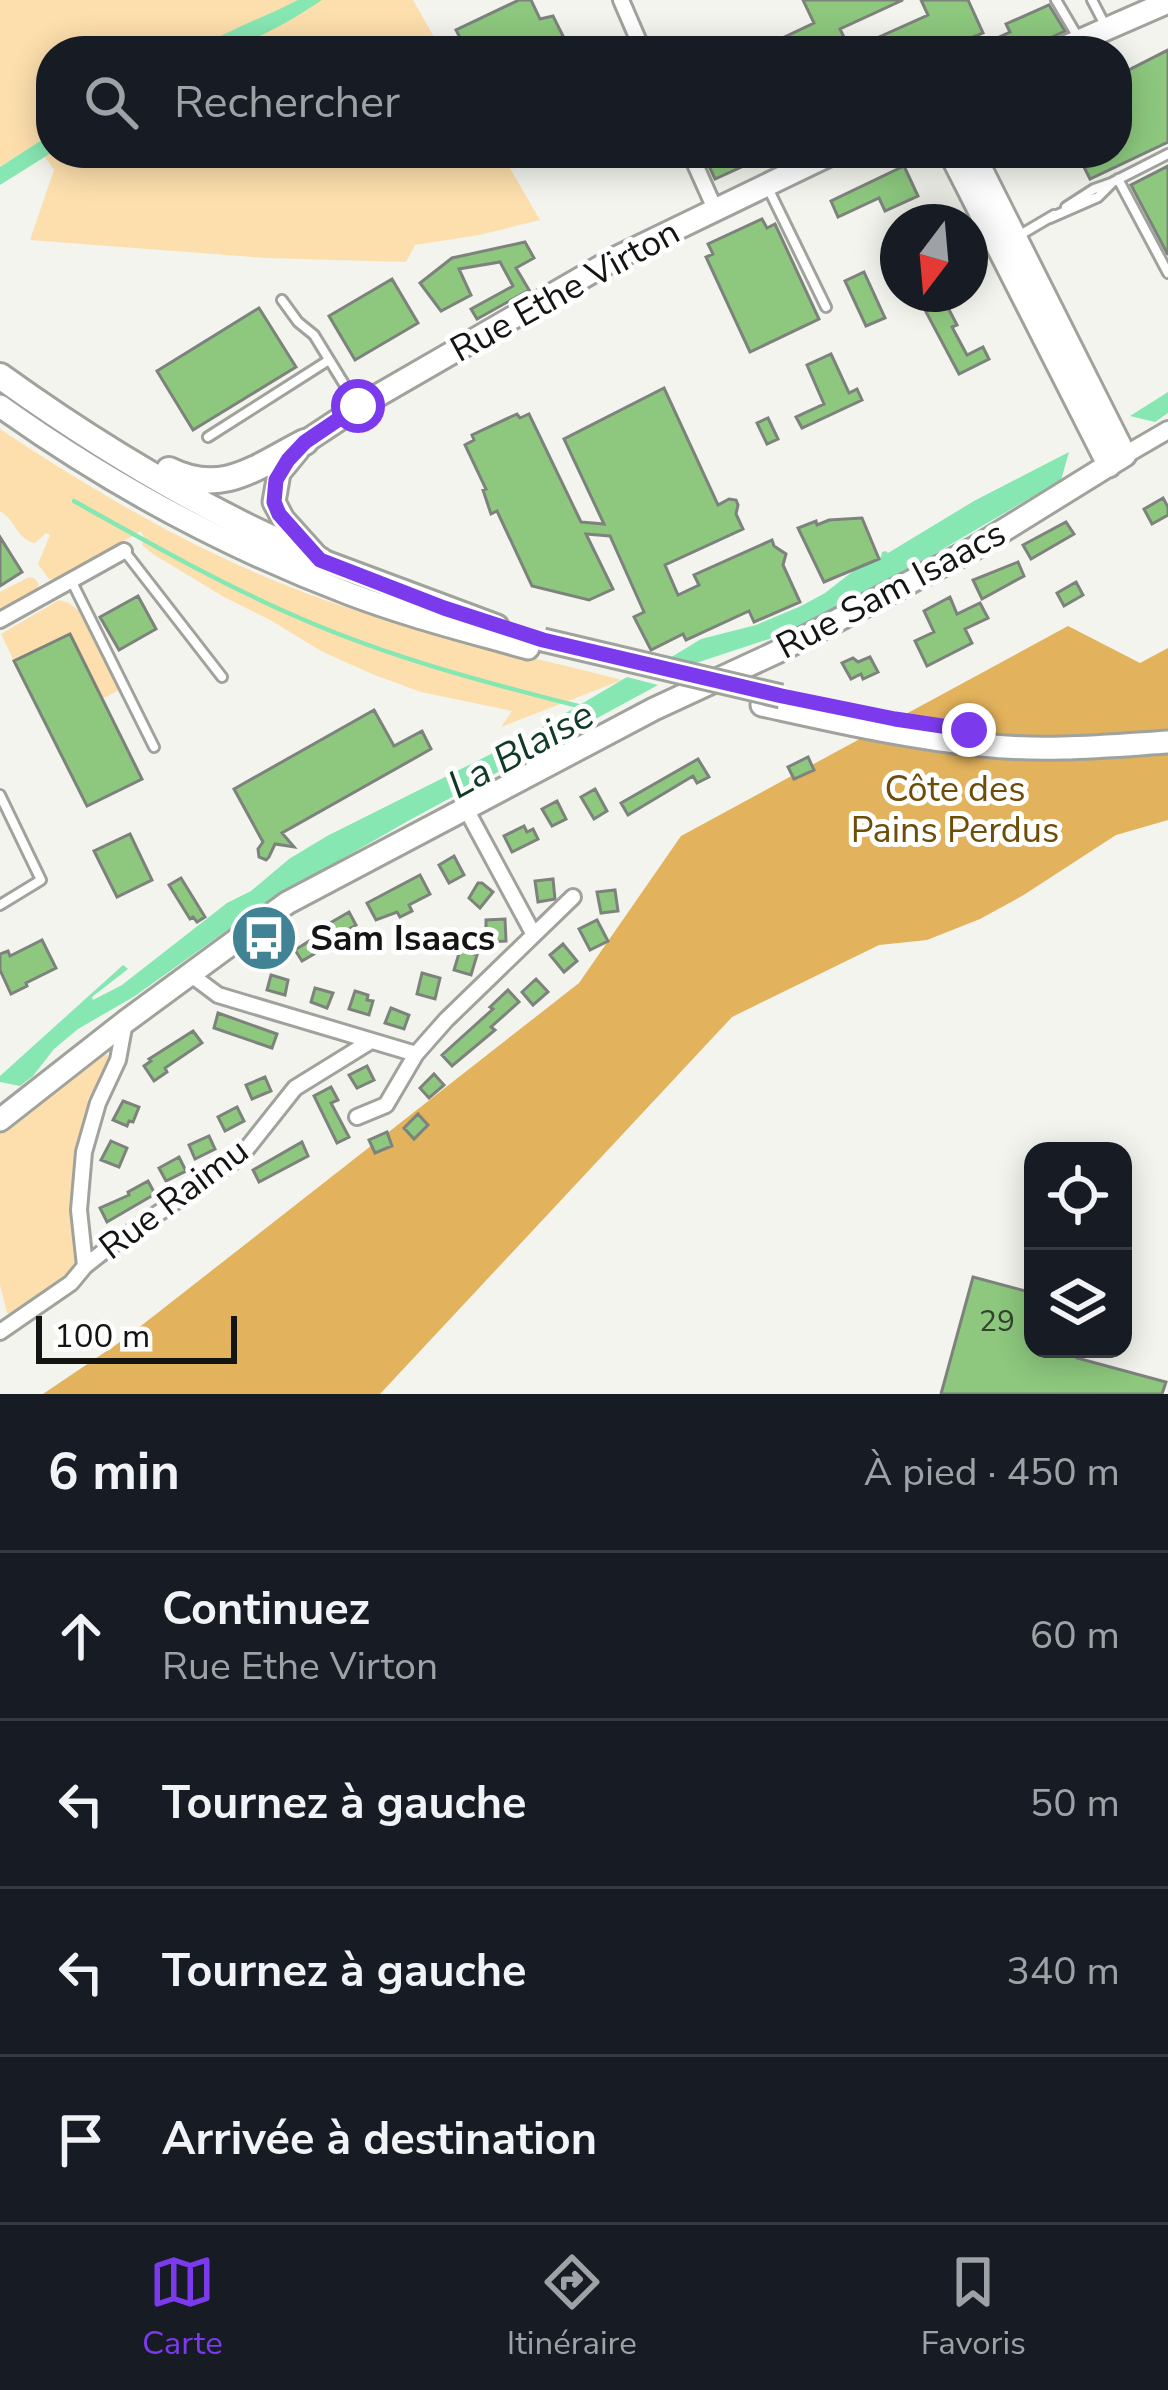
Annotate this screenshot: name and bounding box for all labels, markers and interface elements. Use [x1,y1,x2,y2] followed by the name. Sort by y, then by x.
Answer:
[36,36,1132,168] search box
[78,69,144,135] icon: search
[174,72,400,133] text: Rechercher
[880,204,988,312] north arrow
[442,208,688,374] street label: Rue Ethe Virton
[331,379,385,433] route start
[768,509,1014,671] street label: Rue Sam Isaacs
[439,688,603,812] water label: La Blaise
[942,703,996,757] route end
[851,765,1059,855] park label: Côte des Pains Perdus
[229,903,299,973] bus stop icon: Sam Isaacs
[310,914,495,963] place label: Sam Isaacs
[89,1127,259,1271] street label: Rue Raimu
[1024,1142,1132,1358] map controls
[1024,1142,1132,1250] button: locate
[1024,1250,1132,1358] button: layers
[979,1301,1015,1342] house number: 29
[36,1310,237,1363] scale bar
[54,1314,150,1359] text: 100 m
[48,1437,180,1507] text: 6 min
[864,1446,1120,1499] text: À pied · 450 m
[162,1579,370,1640] text: Continuez
[48,1603,114,1669] icon: ahead
[1030,1609,1120,1662] text: 60 m
[162,1640,438,1693] text: Rue Ethe Virton
[48,1771,114,1837] icon: left
[162,1773,527,1834] text: Tournez à gauche
[1030,1777,1120,1830] text: 50 m
[48,1939,114,2005] icon: left
[162,1941,527,2002] text: Tournez à gauche
[1006,1945,1120,1998] text: 340 m
[48,2107,114,2173] icon: arrive
[162,2109,597,2170] text: Arrivée à destination
[142,2249,223,2366] tab: Carte
[507,2249,637,2366] tab: Itinéraire
[921,2249,1026,2366] tab: Favoris

